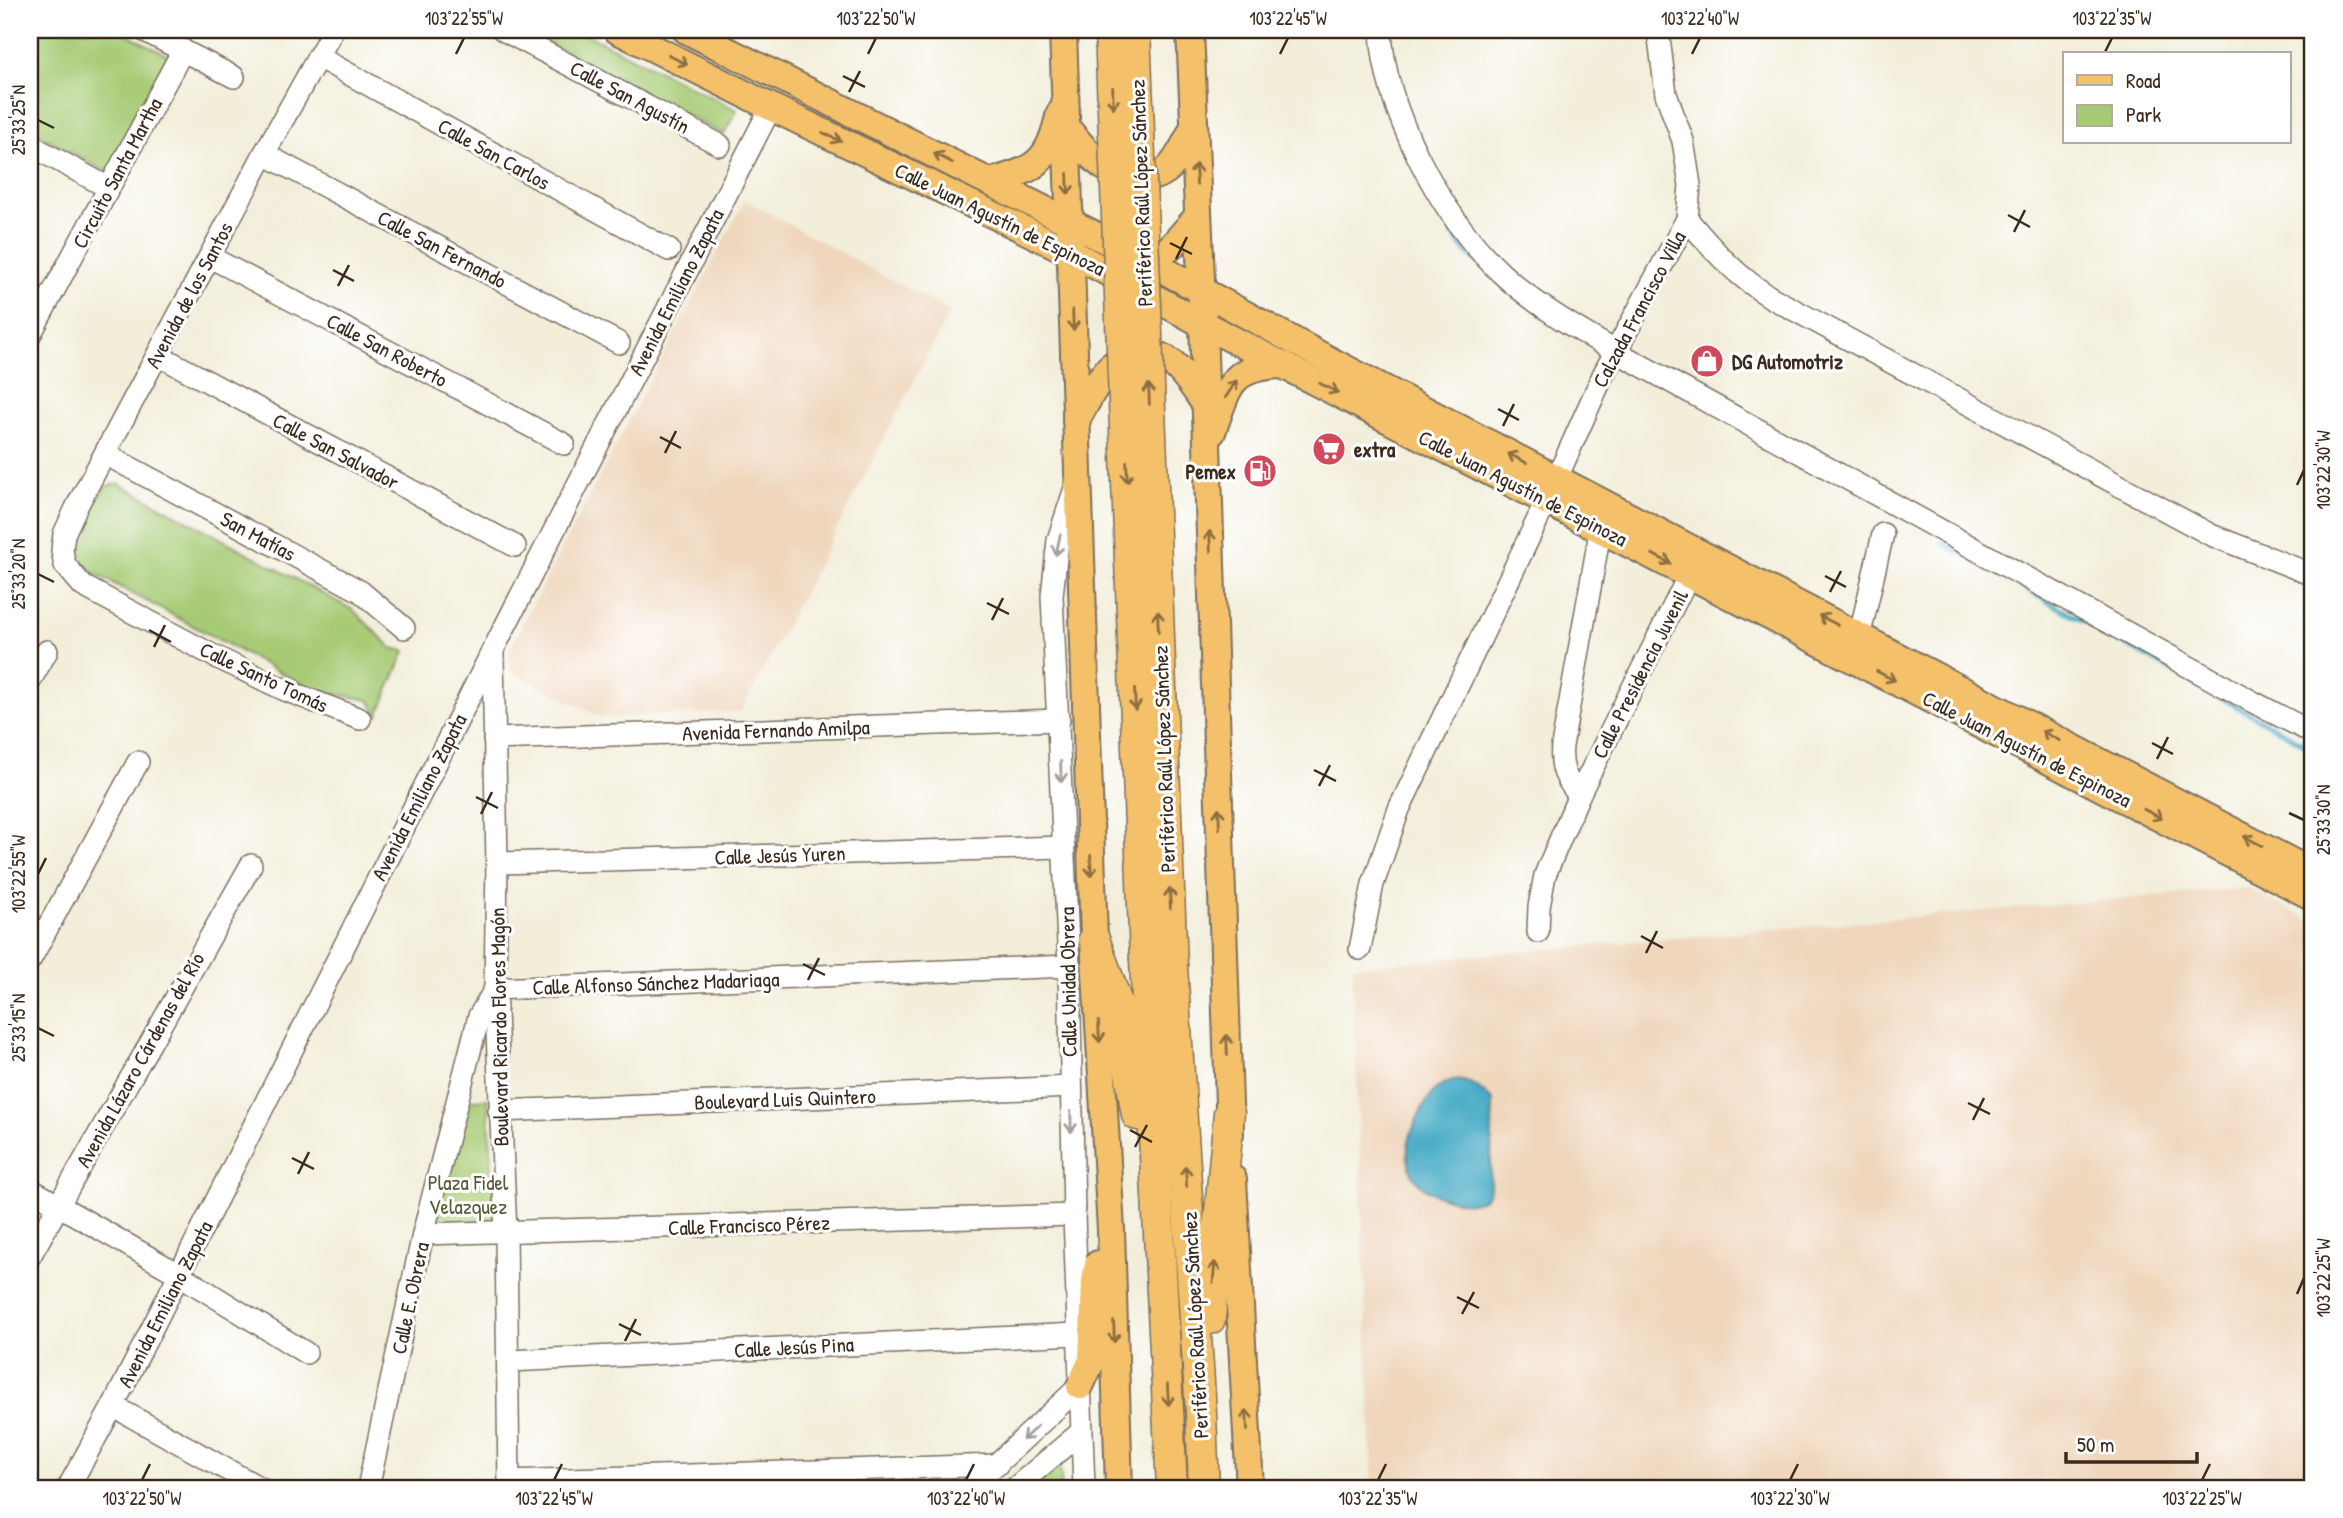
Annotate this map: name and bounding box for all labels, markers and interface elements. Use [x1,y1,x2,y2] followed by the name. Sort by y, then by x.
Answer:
[425,6,503,31] text: 103°22'55"W
[837,6,915,31] text: 103°22'50"W
[1249,6,1327,31] text: 103°22'45"W
[1661,6,1739,31] text: 103°22'40"W
[2073,6,2151,31] text: 103°22'35"W
[2063,52,2290,144] legend
[565,53,695,141] street label: Calle San Agustín
[667,54,688,68] one-way arrow
[2126,66,2160,95] text: Road
[1123,79,1159,307] street label: Periférico Raúl López Sánchez
[6,85,31,155] text: 25°33'25"N
[1106,86,1119,109] one-way arrow
[65,93,169,253] street label: Circuito Santa Martha
[2126,100,2161,129] text: Park
[433,111,555,197] street label: Calle San Carlos
[821,130,842,144] one-way arrow
[933,151,954,165] one-way arrow
[890,155,1110,283] street label: Calle Juan Agustín de Espinoza
[1190,163,1203,186] one-way arrow
[1062,172,1075,195] one-way arrow
[372,203,512,295] street label: Calle San Fernando
[621,204,731,380] street label: Avenida Emiliano Zapata
[138,217,240,373] street label: Avenida de los Santos
[1585,226,1693,392] street label: Calzada Francisco Villa
[321,306,453,394] street label: Calle San Roberto
[1066,308,1079,331] one-way arrow
[1688,342,1726,380] shop icon: DG Automotriz
[1732,347,1843,376] place label: DG Automotriz
[1224,379,1238,399] one-way arrow
[1318,382,1339,395] one-way arrow
[1143,383,1156,406] one-way arrow
[268,406,404,496] street label: Calle San Salvador
[1414,423,1632,553] street label: Calle Juan Agustín de Espinoza
[1310,430,1348,468] supermarket icon: extra
[2311,430,2336,510] text: 103°22'30"W
[1354,435,1396,464] place label: extra
[1507,451,1528,465] one-way arrow
[1241,452,1279,490] fuel station icon: Pemex
[1185,457,1236,486] place label: Pemex
[1120,460,1133,483] one-way arrow
[215,504,301,568] street label: San Matías
[1204,530,1217,553] one-way arrow
[1051,533,1064,556] one-way arrow
[6,539,31,609] text: 25°33'20"N
[1651,553,1672,567] one-way arrow
[1585,584,1695,763] street label: Calle Presidencia Juvenil
[1152,610,1165,633] one-way arrow
[1818,612,1838,626] one-way arrow
[195,635,333,719] street label: Calle Santo Tomás
[1146,645,1182,873] street label: Periférico Raúl López Sánchez
[1875,669,1896,683] one-way arrow
[1918,684,2136,814] street label: Calle Juan Agustín de Espinoza
[1129,688,1142,711] one-way arrow
[364,709,474,885] street label: Avenida Emiliano Zapata
[682,712,870,748] street label: Avenida Fernando Amilpa
[2041,729,2062,743] one-way arrow
[1054,760,1067,783] one-way arrow
[2311,785,2336,855] text: 25°33'30"N
[1213,806,1226,829] one-way arrow
[2142,808,2163,822] one-way arrow
[2243,834,2264,848] one-way arrow
[6,835,31,913] text: 103°22'55"W
[714,838,846,872] street label: Calle Jesús Yuren
[1085,854,1098,877] one-way arrow
[1163,886,1176,909] one-way arrow
[482,907,516,1147] street label: Boulevard Ricardo Flores Magón
[1052,907,1084,1057] street label: Calle Unidad Obrera
[69,947,211,1173] street label: Avenida Lázaro Cárdenas del Río
[532,964,780,1002] street label: Calle Alfonso Sánchez Madariaga
[6,994,31,1062] text: 25°33'15"N
[1093,1020,1106,1042] one-way arrow
[1220,1034,1233,1057] one-way arrow
[694,1081,876,1117] street label: Boulevard Luis Quintero
[1065,1110,1078,1133] one-way arrow
[1179,1165,1192,1187] one-way arrow
[428,1168,509,1221] park label: Plaza Fidel Velazquez
[668,1208,830,1242] street label: Calle Francisco Pérez
[1175,1211,1215,1439] street label: Periférico Raúl López Sánchez
[110,1216,220,1392] street label: Avenida Emiliano Zapata
[2311,1238,2336,1318] text: 103°22'25"W
[384,1239,436,1357] street label: Calle E. Obrera
[1208,1261,1221,1284] one-way arrow
[1107,1320,1121,1343] one-way arrow
[733,1329,855,1365] street label: Calle Jesús Pina
[1161,1383,1174,1406] one-way arrow
[1240,1409,1253,1432] one-way arrow
[2066,1420,2198,1464] scale bar
[1022,1425,1039,1442] one-way arrow
[2077,1430,2114,1459] text: 50 m
[103,1486,181,1511] text: 103°22'50"W
[515,1486,593,1511] text: 103°22'45"W
[927,1486,1005,1511] text: 103°22'40"W
[1339,1486,1417,1511] text: 103°22'35"W
[1750,1486,1830,1511] text: 103°22'30"W
[2162,1486,2242,1511] text: 103°22'25"W

